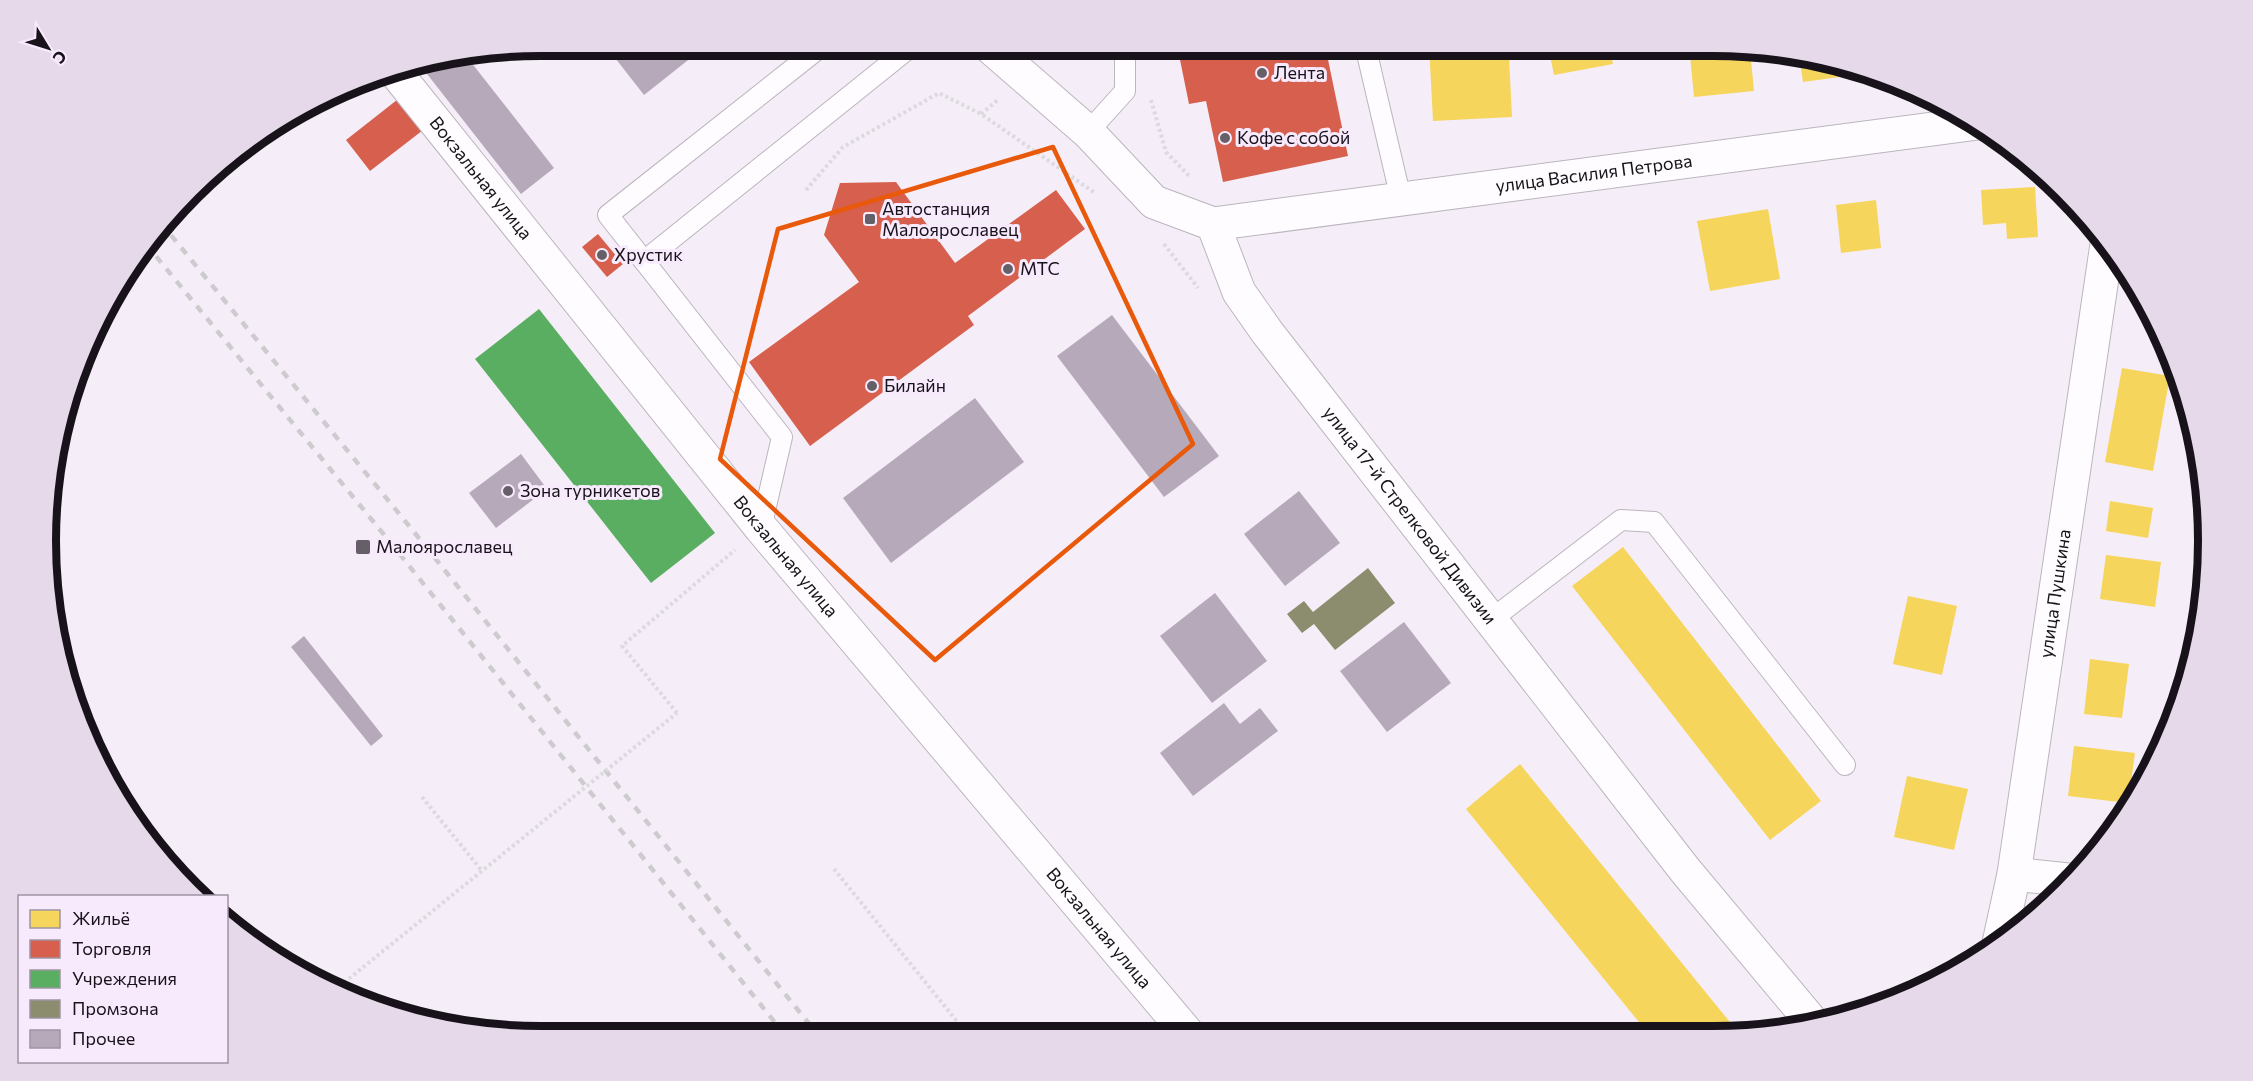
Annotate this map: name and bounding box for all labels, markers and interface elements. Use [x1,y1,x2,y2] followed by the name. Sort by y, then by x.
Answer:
[18,18,78,78] north arrow
[49,47,71,68] text: С
[1274,61,1325,83] place label: Лента
[1255,66,1269,80] marker: Лента
[425,112,537,244] street label: Вокзальная улица
[1237,126,1350,148] place label: Кофе с собой
[1218,131,1232,145] marker: Кофе с собой
[1494,149,1694,197] street label: улица Василия Петрова
[882,197,1019,240] place label: Автостанция Малоярославец
[863,212,877,226] marker: Автостанция Малоярославец
[614,243,683,265] place label: Хрустик
[595,248,609,262] marker: Хрустик
[1020,257,1060,279] place label: МТС
[1001,262,1015,276] marker: МТС
[884,374,946,396] place label: Билайн
[865,379,879,393] marker: Билайн
[1319,401,1502,628] street label: улица 17-й Стрелковой Дивизии
[520,479,660,501] place label: Зона турникетов
[501,484,515,498] marker: Зона турникетов
[729,491,843,621] street label: Вокзальная улица
[2034,528,2075,659] street label: улица Пушкина
[376,535,513,557] place label: Малоярославец
[354,538,372,556] marker: Малоярославец
[1042,863,1157,993] street label: Вокзальная улица
[18,895,228,1063] legend
[72,907,130,929] text: Жильё
[72,937,151,959] text: Торговля
[72,967,177,989] text: Учреждения
[72,997,159,1019] text: Промзона
[72,1027,135,1049] text: Прочее

